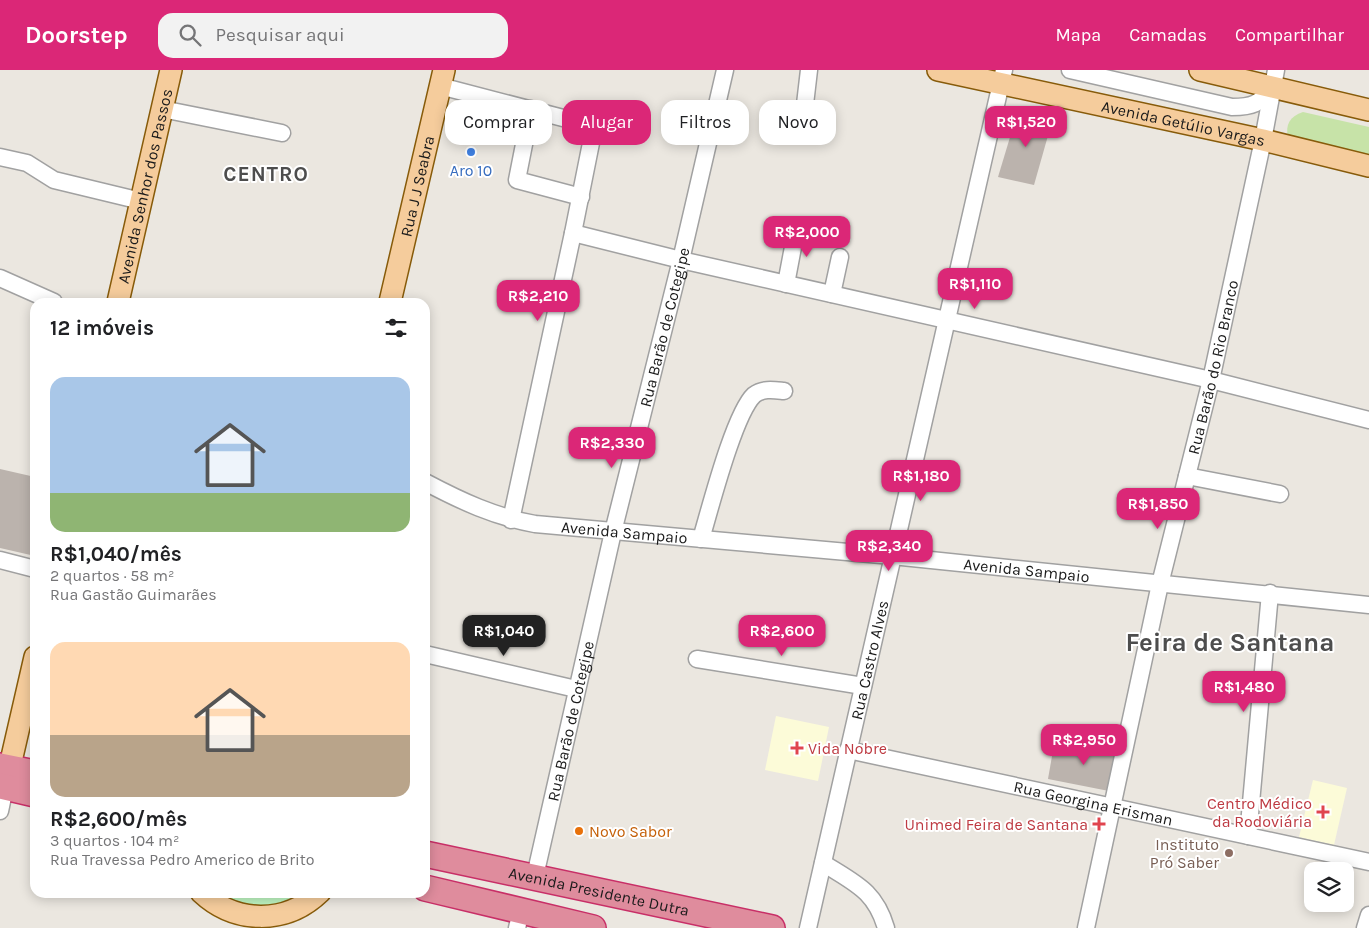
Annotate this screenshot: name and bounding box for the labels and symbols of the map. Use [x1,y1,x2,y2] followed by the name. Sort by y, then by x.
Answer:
[114,87,176,285] street label: Avenida Senhor dos Passos
[1100,96,1267,150] street label: Avenida Getúlio Vargas
[980,106,1072,148] pin: R$1,520
[396,134,438,239] street label: Rua J J Seabra
[465,146,477,158] marker: Aro 10
[450,161,492,180] place label: Aro 10
[223,162,309,186] district label: CENTRO
[761,216,853,258] pin: R$2,000
[636,245,694,409] street label: Rua Barão de Cotegipe
[929,268,1021,310] pin: R$1,110
[1184,278,1242,457] street label: Rua Barão do Rio Branco
[492,280,584,322] pin: R$2,210
[566,426,658,469] pin: R$2,330
[875,460,967,502] pin: R$1,180
[1112,488,1204,530] pin: R$1,850
[560,517,688,548] street label: Avenida Sampaio
[843,530,935,572] pin: R$2,340
[963,554,1091,586] street label: Avenida Sampaio
[847,598,893,722] street label: Rua Castro Alves
[458,614,550,657] pin: R$1,040
[736,614,828,657] pin: R$2,600
[1126,627,1334,658] district label: Feira de Santana
[543,639,598,803] street label: Rua Barão de Cotegipe
[1198,670,1290,713] pin: R$1,480
[1038,724,1130,766] pin: R$2,950
[808,739,887,758] place label: Vida Nobre
[790,741,804,755] marker: Vida Nobre
[1012,777,1175,830] street label: Rua Georgina Erisman
[1207,794,1312,831] place label: Centro Médico da Rodoviária
[1316,805,1330,819] marker: Centro Médico da Rodoviária
[904,815,1088,834] place label: Unimed Feira de Santana
[1092,817,1106,831] marker: Unimed Feira de Santana
[589,822,672,841] place label: Novo Sabor
[573,825,585,837] marker: Novo Sabor
[1150,835,1219,872] place label: Instituto Pró Saber
[1223,847,1235,859] marker: Instituto Pró Saber
[507,863,691,920] street label: Avenida Presidente Dutra

